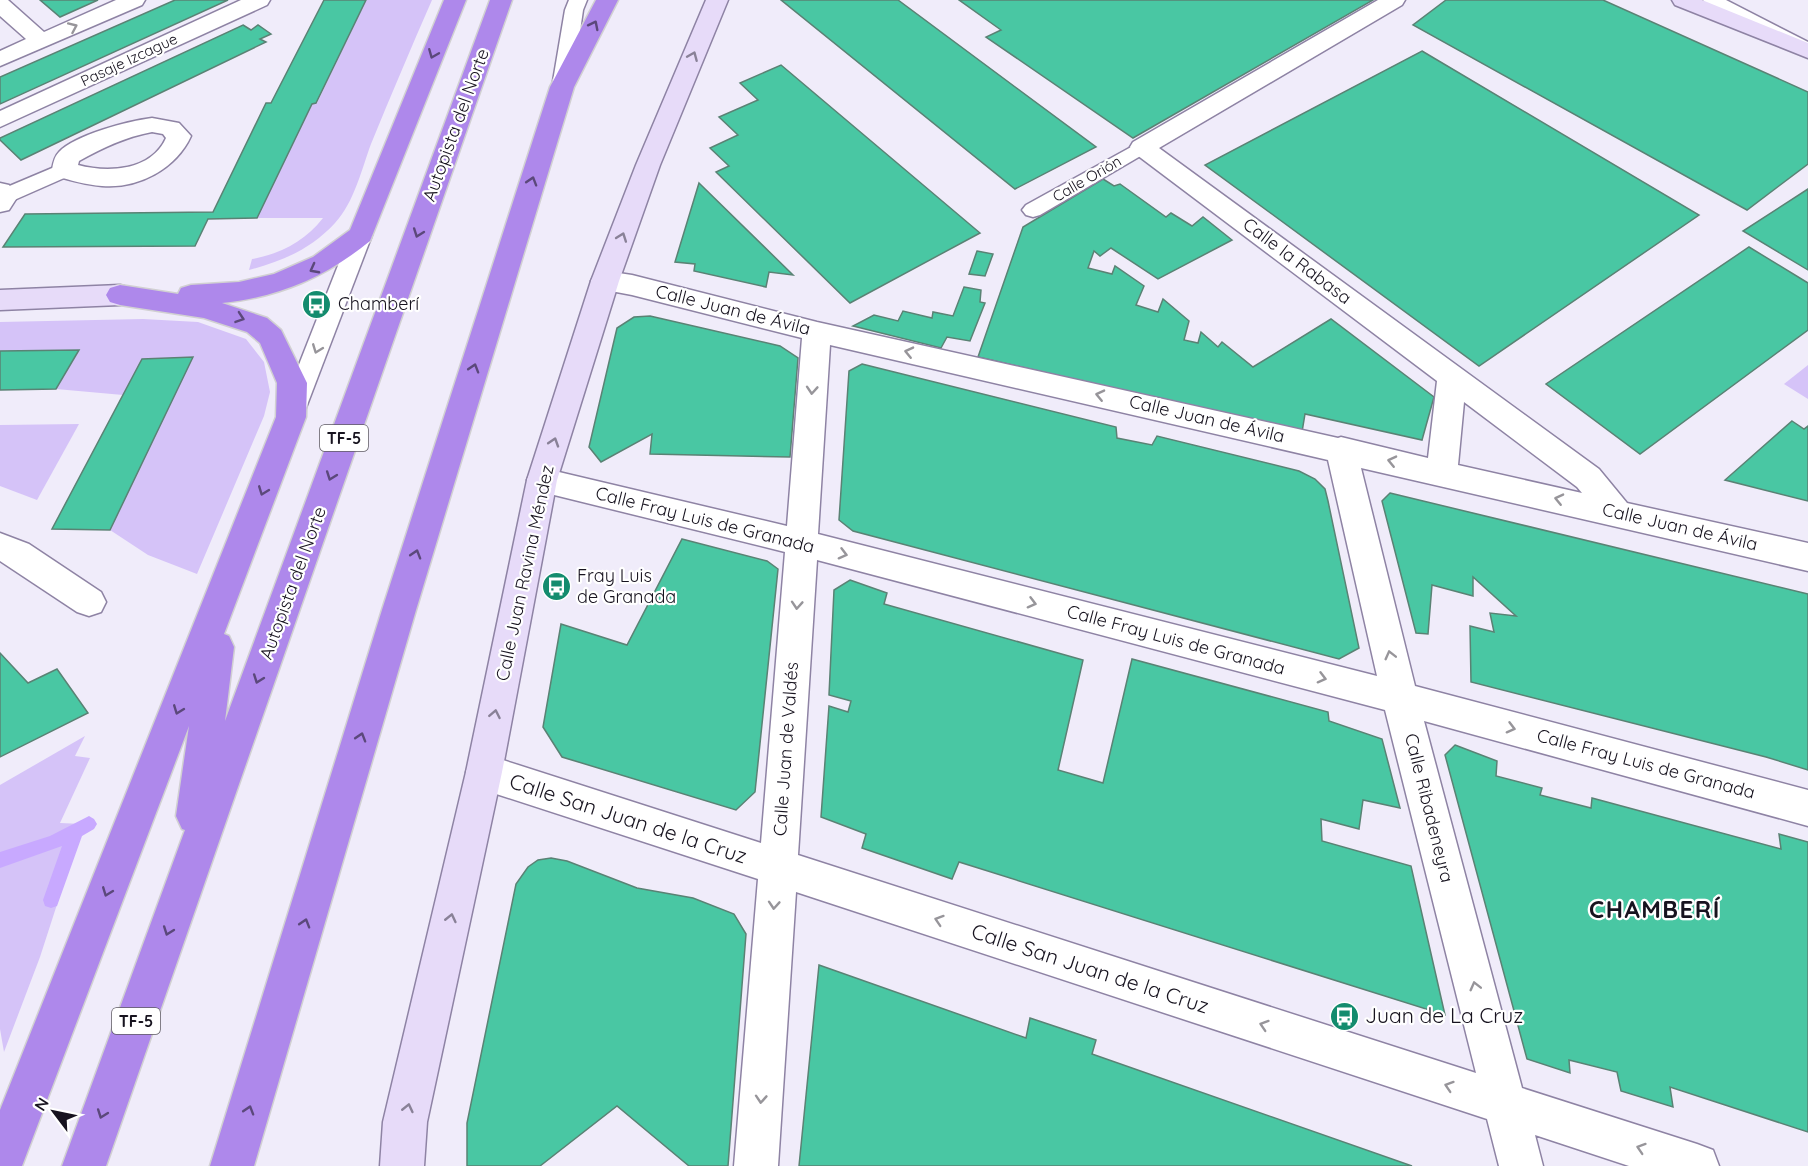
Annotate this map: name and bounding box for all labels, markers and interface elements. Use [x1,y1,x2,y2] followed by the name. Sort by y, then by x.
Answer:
[587,20,598,31] one-way arrow
[66,22,77,34] one-way arrow
[77,29,180,90] street label: Pasaje Izcague
[417,45,494,204] street label: Autopista del Norte
[428,48,440,59] one-way arrow
[686,51,698,62] one-way arrow
[1049,151,1125,206] street label: Calle Orión
[525,177,537,187] one-way arrow
[1238,212,1356,309] street label: Calle la Rabasa
[412,227,425,238] one-way arrow
[614,232,627,243] one-way arrow
[309,262,320,273] one-way arrow
[653,279,813,340] street label: Calle Juan de Ávila
[301,288,333,320] bus stop icon: Chamberí
[338,292,419,315] place label: Chamberí
[234,310,244,323] one-way arrow
[312,343,325,354] one-way arrow
[905,347,915,360] one-way arrow
[467,363,480,374] one-way arrow
[806,386,819,395] one-way arrow
[1095,389,1105,402] one-way arrow
[1127,389,1287,448] street label: Calle Juan de Ávila
[320,425,368,451] road number: TF-5
[547,437,559,448] one-way arrow
[1387,455,1397,468] one-way arrow
[490,463,559,683] street label: Calle Juan Ravina Méndez
[325,470,338,481] one-way arrow
[593,481,817,558] street label: Calle Fray Luis de Granada
[258,485,270,496] one-way arrow
[1554,493,1564,506] one-way arrow
[1600,497,1760,556] street label: Calle Juan de Ávila
[254,503,331,662] street label: Autopista del Norte
[838,546,848,559] one-way arrow
[409,549,422,560] one-way arrow
[577,564,676,608] place label: Fray Luis de Granada
[540,570,572,602] bus stop icon: Fray Luis de Granada
[1027,595,1037,608] one-way arrow
[1065,599,1288,680] street label: Calle Fray Luis de Granada
[791,601,804,610] one-way arrow
[1384,650,1397,660] one-way arrow
[768,661,803,837] street label: Calle Juan de Valdés
[1317,671,1327,683] one-way arrow
[253,674,266,684] one-way arrow
[173,705,186,715] one-way arrow
[488,710,501,720] one-way arrow
[1505,721,1516,733] one-way arrow
[1535,723,1758,804] street label: Calle Fray Luis de Granada
[1400,731,1459,885] street label: Calle Ribadeneyra
[354,732,366,742] one-way arrow
[506,767,750,869] street label: Calle San Juan de la Cruz
[102,886,114,897] one-way arrow
[1589,894,1721,924] district label: CHAMBERÍ
[768,900,781,909] one-way arrow
[444,913,457,923] one-way arrow
[934,914,945,927] one-way arrow
[968,917,1212,1019] street label: Calle San Juan de la Cruz
[298,918,310,929] one-way arrow
[163,925,176,936] one-way arrow
[1469,981,1482,991] one-way arrow
[1328,1000,1360,1032] bus stop icon: Juan de La Cruz
[1365,1002,1523,1028] place label: Juan de La Cruz
[112,1008,160,1034] road number: TF-5
[1259,1020,1270,1033] one-way arrow
[1444,1080,1455,1093] one-way arrow
[24,1082,84,1142] north arrow
[30,1094,53,1114] text: N
[754,1095,767,1104] one-way arrow
[401,1103,414,1113] one-way arrow
[242,1105,254,1116] one-way arrow
[97,1108,110,1119] one-way arrow
[1636,1143,1647,1155] one-way arrow

